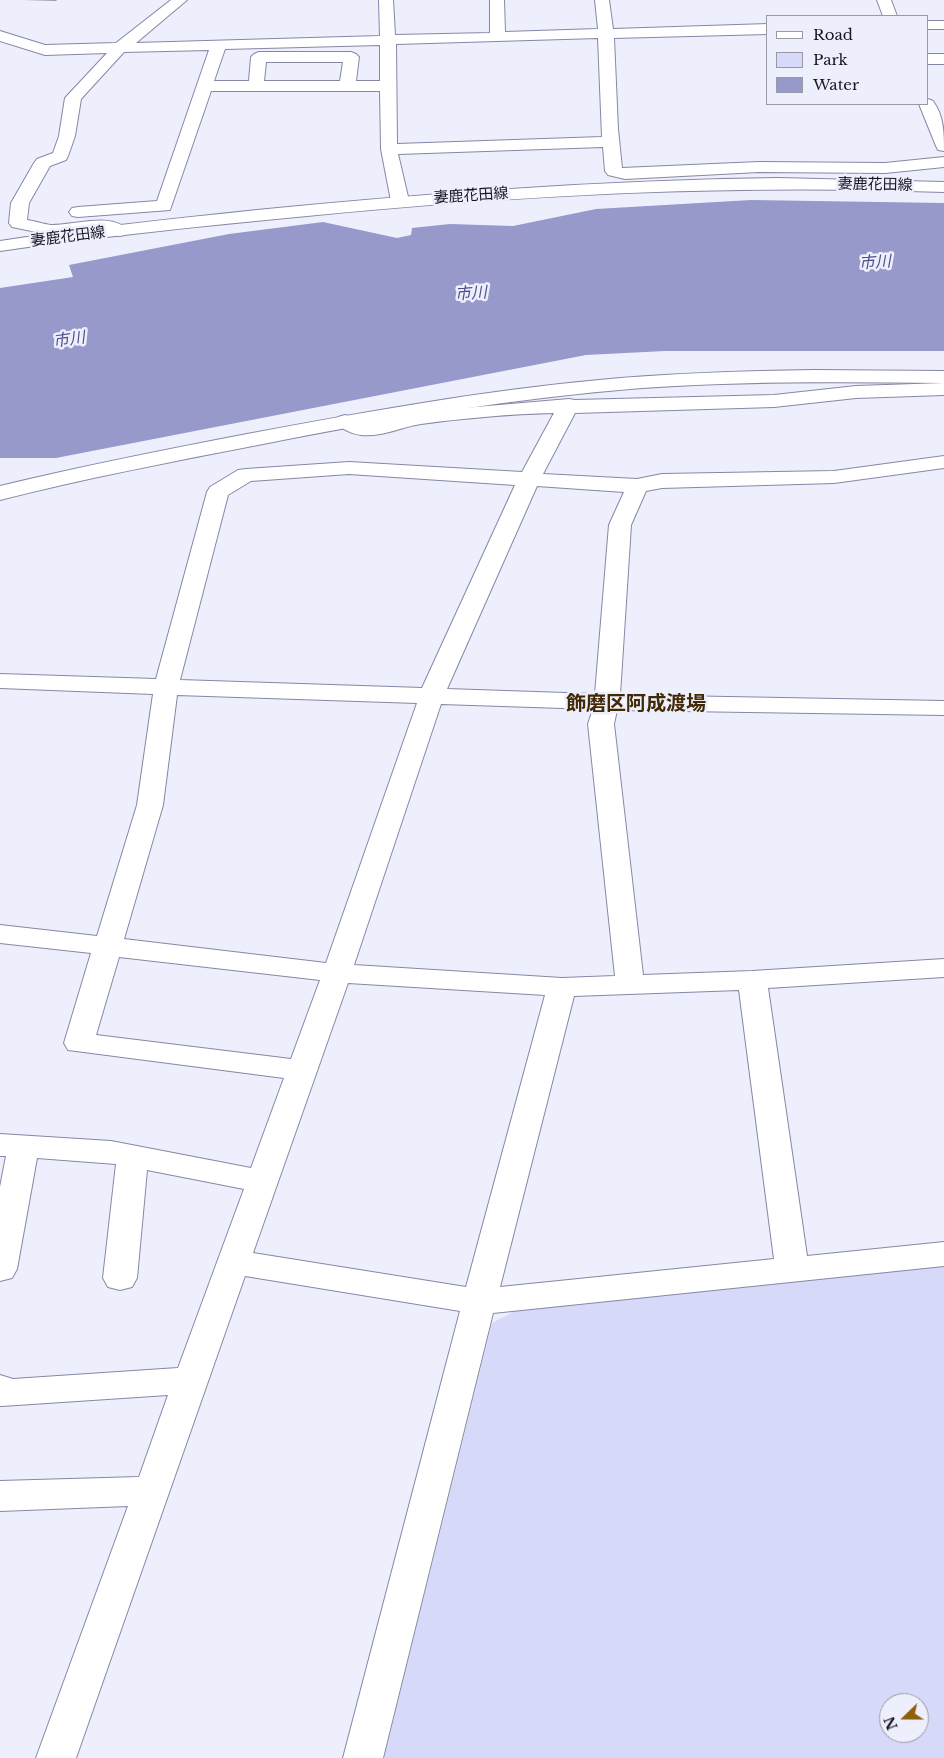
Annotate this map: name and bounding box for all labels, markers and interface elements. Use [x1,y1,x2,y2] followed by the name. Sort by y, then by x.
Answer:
[766,15,929,105] legend
[813,25,853,44] text: Road
[813,50,848,69] text: Park
[813,75,859,94] text: Water
[837,175,913,195] street label: 妻鹿花田線
[433,184,509,208] street label: 妻鹿花田線
[30,223,106,251] street label: 妻鹿花田線
[858,252,892,274] water label: 市川
[454,283,488,305] water label: 市川
[52,328,86,352] water label: 市川
[566,692,706,716] district label: 飾磨区阿成渡場
[879,1693,929,1743] north arrow
[880,1714,902,1733] text: N

